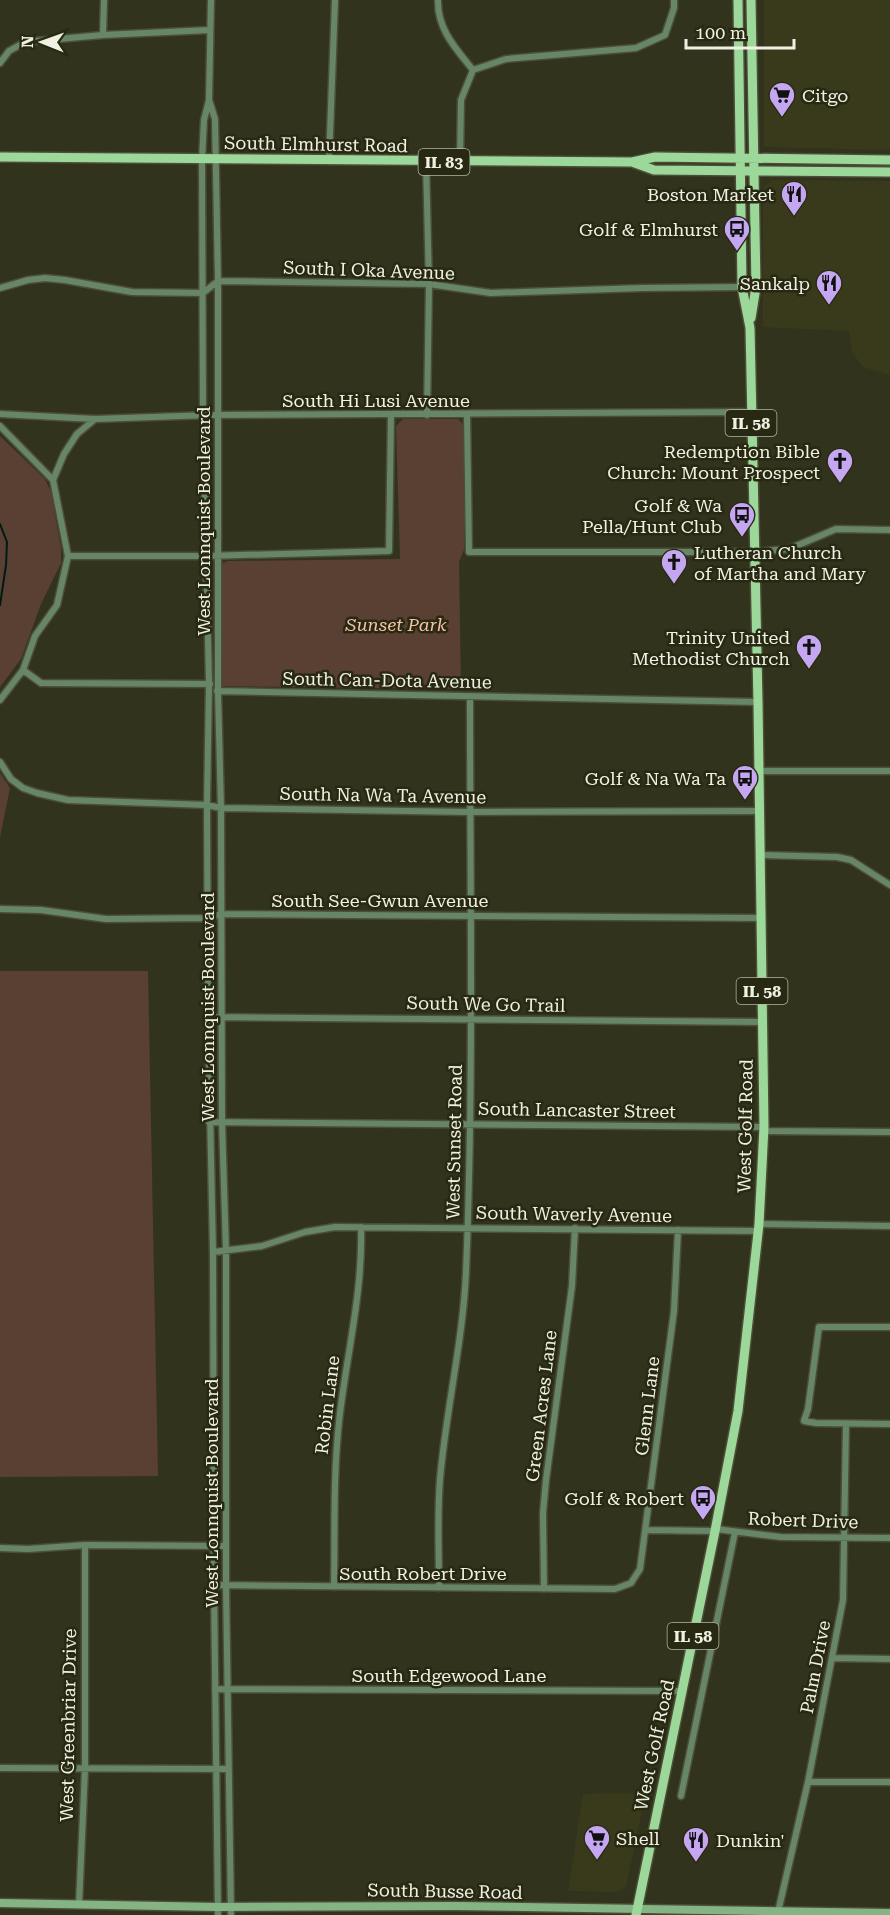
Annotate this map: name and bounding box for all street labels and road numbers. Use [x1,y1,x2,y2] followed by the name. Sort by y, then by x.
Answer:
[224,132,409,156] street label: South Elmhurst Road
[418,149,470,175] road number: IL 83
[283,257,455,283] street label: South I Oka Avenue
[282,390,470,411] street label: South Hi Lusi Avenue
[193,406,214,636] street label: West Lonnquist Boulevard
[726,410,777,436] road number: IL 58
[282,668,492,692] street label: South Can-Dota Avenue
[280,783,487,807] street label: South Na Wa Ta Avenue
[272,890,489,911] street label: South See-Gwun Avenue
[197,892,218,1122] street label: West Lonnquist Boulevard
[736,978,788,1004] road number: IL 58
[406,992,566,1016] street label: South We Go Trail
[733,1058,757,1193] street label: West Golf Road
[442,1064,466,1220] street label: West Sunset Road
[478,1098,676,1122] street label: South Lancaster Street
[476,1202,672,1226] street label: South Waverly Avenue
[521,1329,561,1483] street label: Green Acres Lane
[311,1354,343,1456] street label: Robin Lane
[631,1355,664,1457] street label: Glenn Lane
[201,1378,222,1608] street label: West Lonnquist Boulevard
[747,1508,859,1532] street label: Robert Drive
[339,1563,507,1584] street label: South Robert Drive
[796,1619,834,1715] street label: Palm Drive
[668,1623,718,1649] road number: IL 58
[56,1628,80,1822] street label: West Greenbriar Drive
[352,1665,546,1686] street label: South Edgewood Lane
[630,1677,678,1813] street label: West Golf Road
[367,1879,523,1903] street label: South Busse Road

